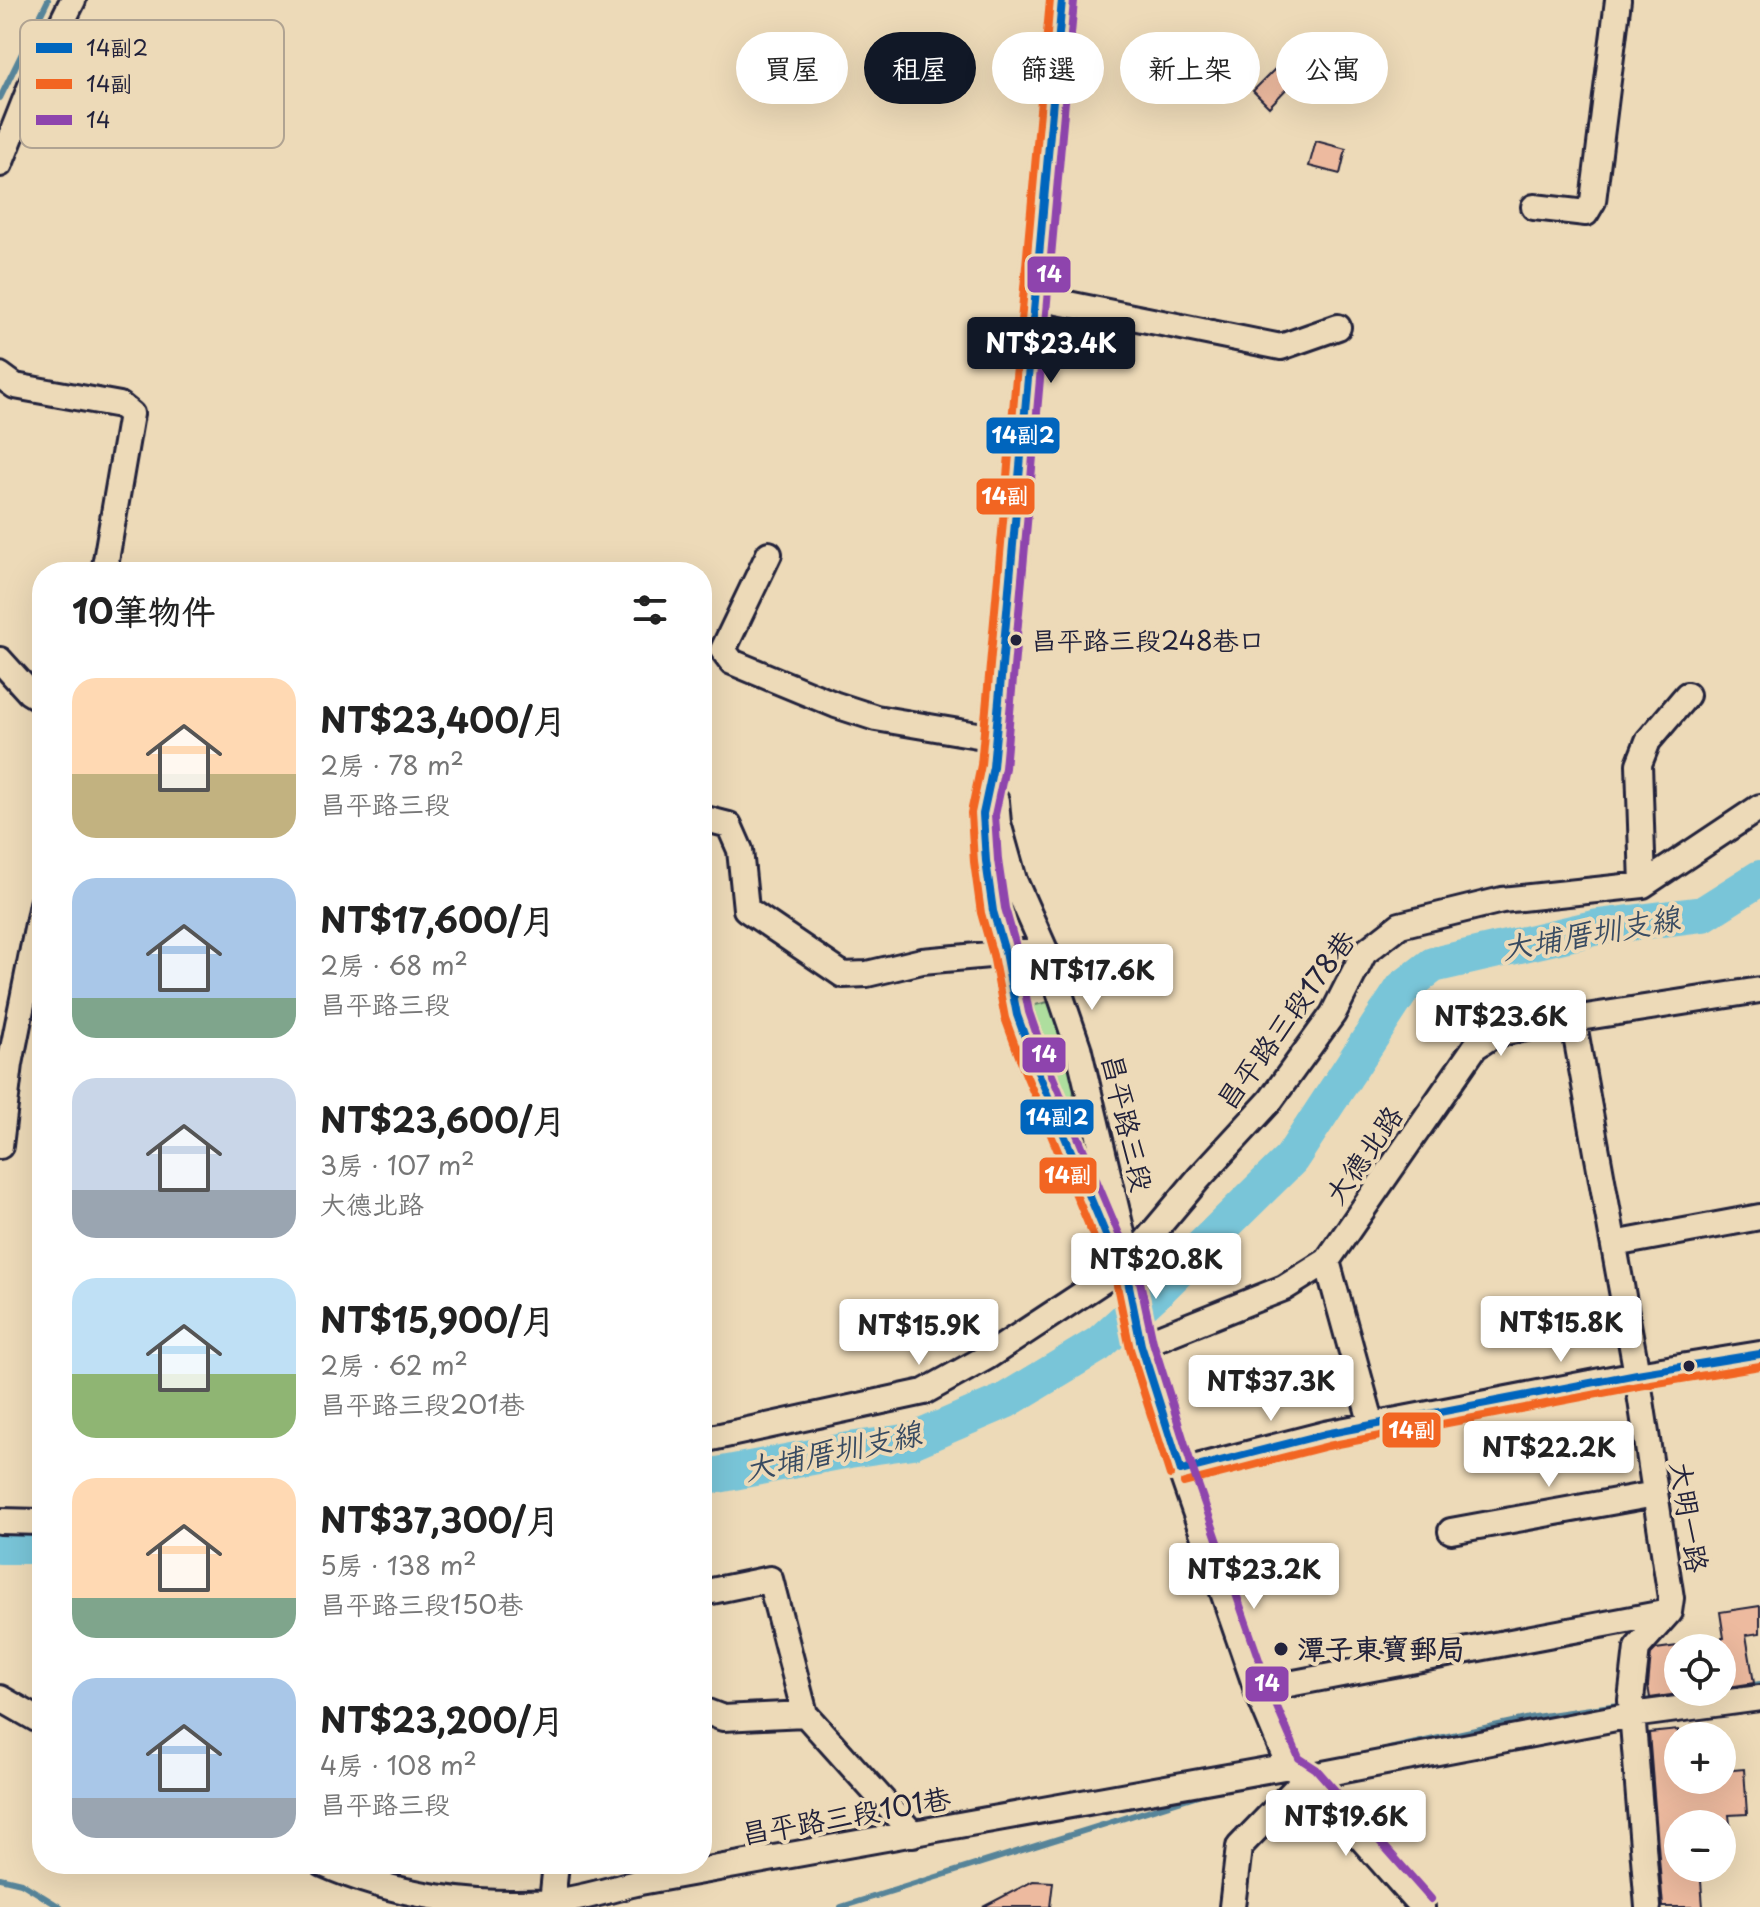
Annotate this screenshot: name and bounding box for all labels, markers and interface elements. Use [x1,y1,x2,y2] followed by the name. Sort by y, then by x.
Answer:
[20,20,284,148] legend
[86,30,148,63] text: 14副2
[736,32,848,104] chip: 買屋
[864,32,976,104] chip: 租屋
[992,32,1104,104] chip: 篩選
[1120,32,1260,104] chip: 新上架
[1276,32,1388,104] chip: 公寓
[86,66,132,99] text: 14副
[86,102,110,135] text: 14
[1026,255,1072,294] line badge: 14
[1036,256,1062,289] text: 14
[968,317,1134,385] pin: NT$23.4K
[985,323,1117,362] text: NT$23.4K
[985,416,1061,455] line badge: 14副2
[991,417,1055,450] text: 14副2
[975,477,1036,516] line badge: 14副
[981,478,1029,511] text: 14副
[72,584,215,636] text: 10筆物件
[628,588,672,632] icon: filters
[1031,620,1265,659] place label: 昌平路三段248巷口
[1008,632,1024,648] marker: 昌平路三段248巷口
[320,693,567,745] text: NT$23,400/月
[136,710,232,806] icon: home
[320,745,464,784] text: 2房 · 78 m²
[320,784,450,823] text: 昌平路三段
[320,893,555,945] text: NT$17,600/月
[1498,893,1685,969] water label: 大埔厝圳支線
[136,910,232,1006] icon: home
[1205,920,1365,1118] street label: 昌平路三段178巷
[1009,944,1175,1012] pin: NT$17.6K
[320,945,468,984] text: 2房 · 68 m²
[1029,950,1155,989] text: NT$17.6K
[320,984,450,1023] text: 昌平路三段
[1418,990,1584,1058] pin: NT$23.6K
[1434,996,1568,1035] text: NT$23.6K
[1021,1036,1067,1074] line badge: 14
[1031,1036,1057,1069] text: 14
[1092,1050,1165,1196] street label: 昌平路三段
[320,1093,566,1145] text: NT$23,600/月
[1313,1096,1413,1212] street label: 大德北路
[1019,1098,1095,1136] line badge: 14副2
[1025,1099,1089,1132] text: 14副2
[136,1110,232,1206] icon: home
[320,1145,475,1184] text: 3房 · 107 m²
[1038,1156,1098,1195] line badge: 14副
[1044,1157,1092,1190] text: 14副
[320,1184,424,1223] text: 大德北路
[1073,1233,1239,1301] pin: NT$20.8K
[1089,1239,1223,1278] text: NT$20.8K
[320,1293,556,1345] text: NT$15,900/月
[1478,1296,1644,1364] pin: NT$15.8K
[836,1299,1002,1367] pin: NT$15.9K
[1499,1302,1623,1341] text: NT$15.8K
[857,1305,981,1344] text: NT$15.9K
[136,1310,232,1406] icon: home
[320,1345,468,1384] text: 2房 · 62 m²
[1188,1355,1354,1423] pin: NT$37.3K
[1681,1358,1697,1374] unlabelled marker
[1207,1361,1335,1400] text: NT$37.3K
[320,1384,525,1423] text: 昌平路三段201巷
[740,1408,927,1490] water label: 大埔厝圳支線
[1381,1411,1442,1449] line badge: 14副
[1388,1412,1436,1445] text: 14副
[1466,1421,1632,1489] pin: NT$22.2K
[1482,1427,1616,1466] text: NT$22.2K
[1660,1458,1720,1575] street label: 大明一路
[320,1493,560,1545] text: NT$37,300/月
[136,1510,232,1606] icon: home
[1171,1543,1337,1611] pin: NT$23.2K
[320,1545,477,1584] text: 5房 · 138 m²
[1187,1549,1321,1588] text: NT$23.2K
[320,1584,523,1623] text: 昌平路三段150巷
[1297,1626,1465,1669] place label: 潭子東寶郵局
[1664,1634,1736,1882] map controls
[1664,1634,1736,1706] button: locate
[1272,1640,1290,1658] marker: 潭子東寶郵局
[1244,1665,1290,1703] line badge: 14
[1254,1665,1280,1698] text: 14
[320,1693,565,1745] text: NT$23,200/月
[136,1710,232,1806] icon: home
[1664,1722,1736,1794] button: +
[320,1745,477,1784] text: 4房 · 108 m²
[738,1775,955,1854] street label: 昌平路三段101巷
[320,1784,450,1823] text: 昌平路三段
[1263,1790,1429,1858] pin: NT$19.6K
[1284,1796,1408,1835] text: NT$19.6K
[1664,1810,1736,1882] button: −

